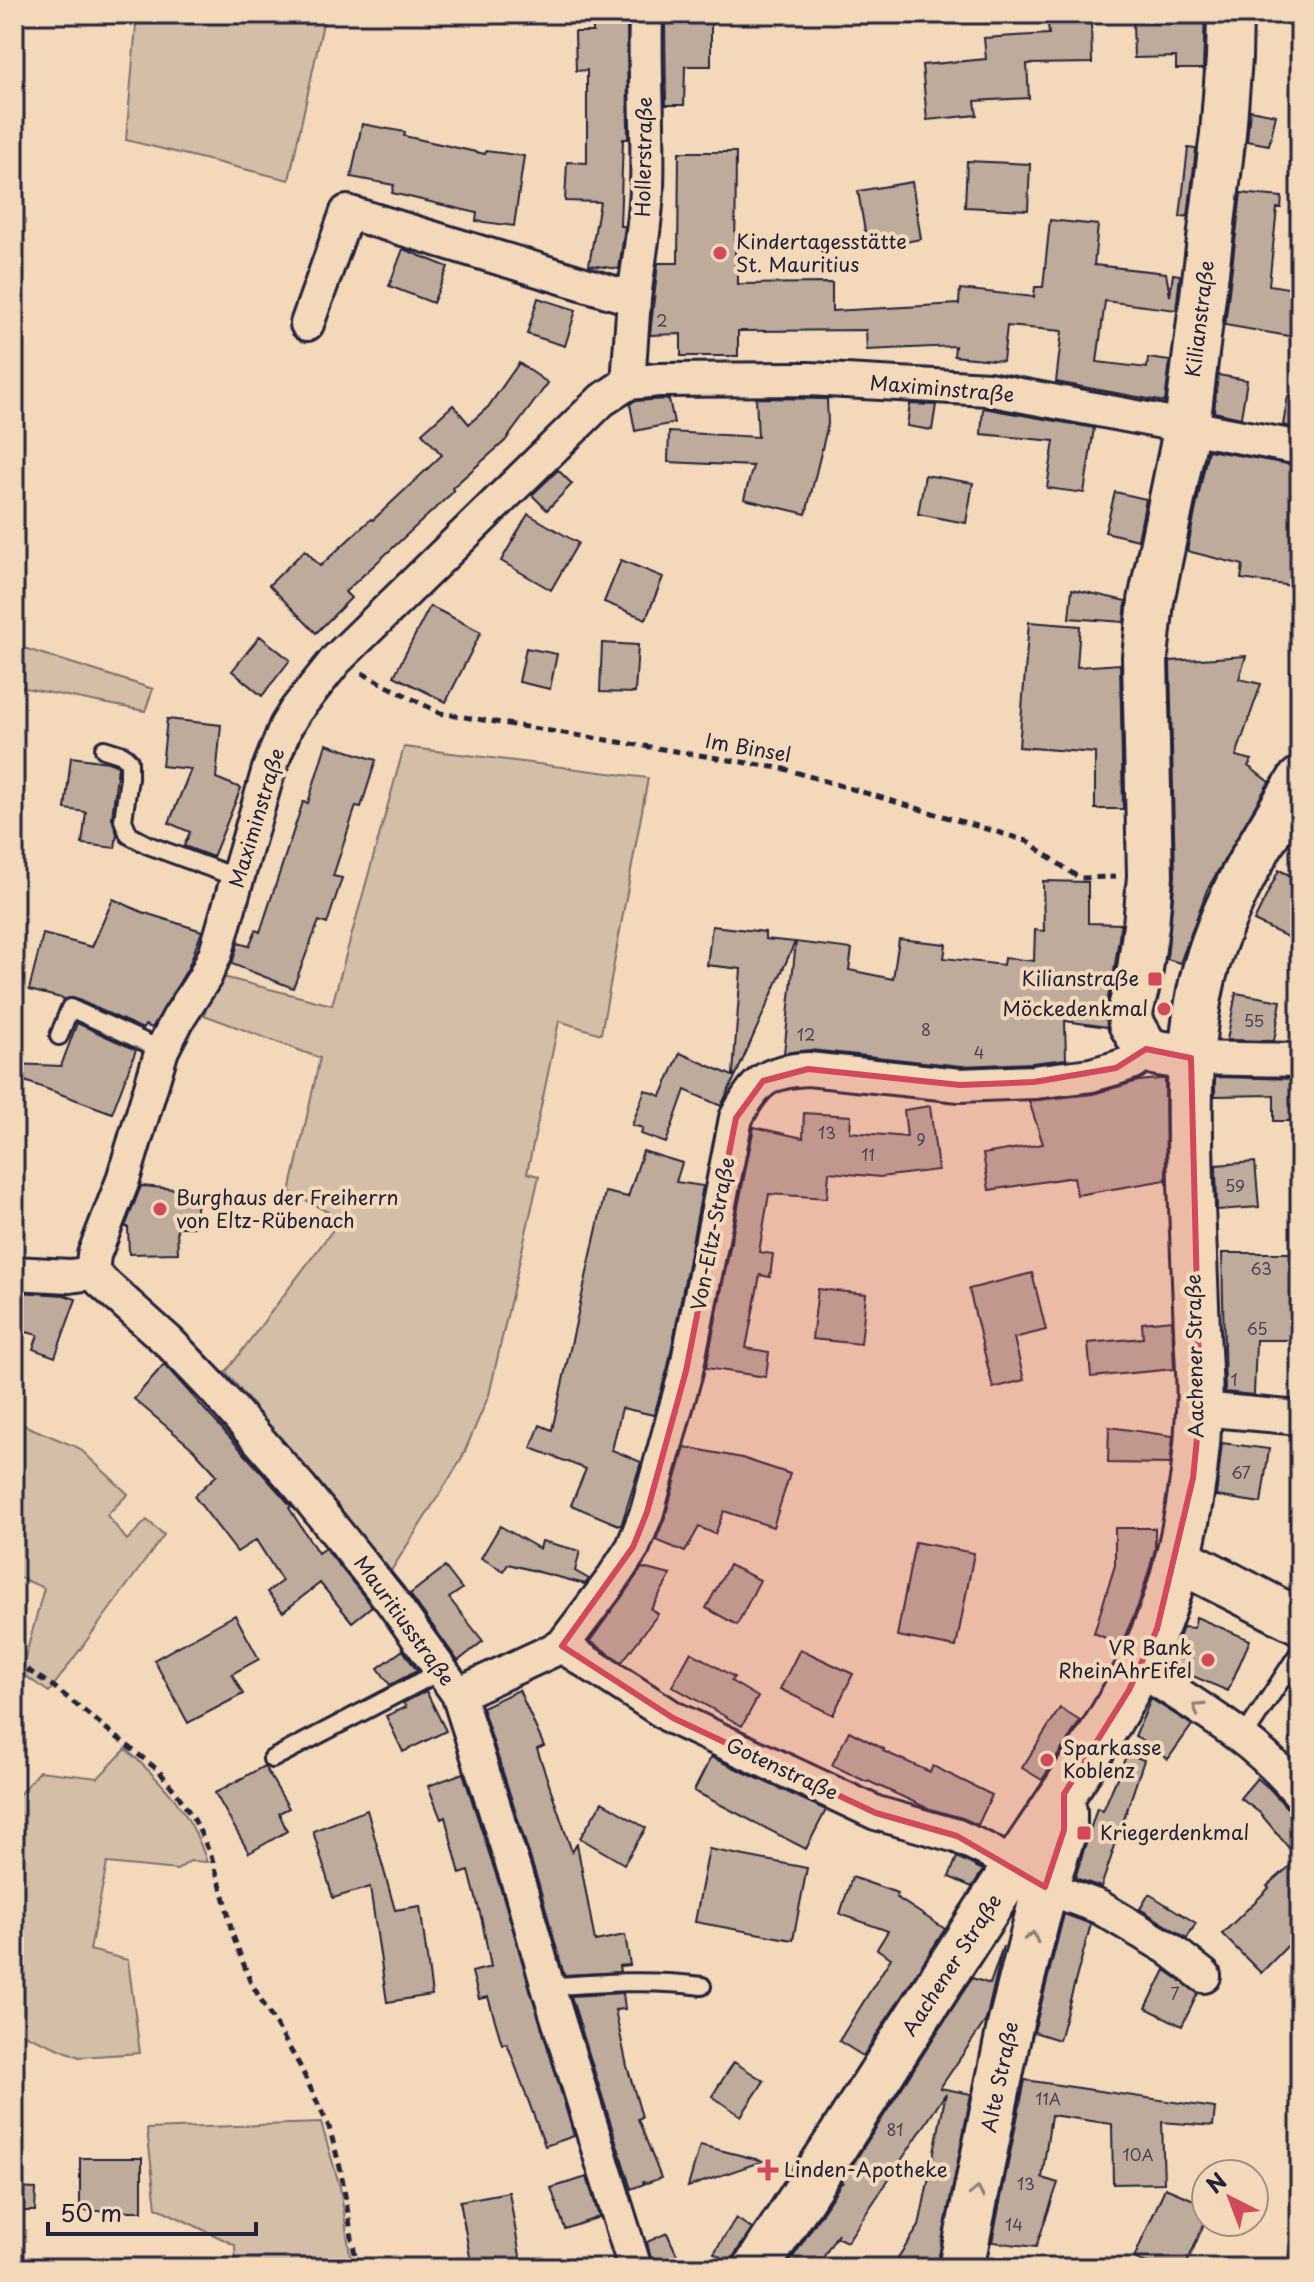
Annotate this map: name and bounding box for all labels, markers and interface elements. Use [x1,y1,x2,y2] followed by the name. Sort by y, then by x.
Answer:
[627,97,659,217] street label: Hollerstraße
[736,226,907,279] place label: Kindertagesstätte St. Mauritius
[711,244,729,262] marker: Kindertagesstätte St. Mauritius
[1177,259,1221,379] street label: Kilianstraße
[656,308,668,332] house number: 2
[869,367,1015,409] street label: Maximinstraße
[703,725,793,769] street label: Im Binsel
[221,744,292,891] street label: Maximinstraße
[1022,963,1139,993] place label: Kilianstraße
[1146,970,1164,988] marker: Kilianstraße
[1003,993,1148,1023] place label: Möckedenkmal
[1155,1000,1173,1018] marker: Möckedenkmal
[1244,1008,1264,1032] house number: 55
[921,1017,931,1041] house number: 8
[797,1022,815,1046] house number: 12
[974,1040,984,1064] house number: 4
[818,1120,836,1144] house number: 13
[916,1127,926,1151] house number: 9
[861,1142,875,1166] house number: 11
[682,1155,742,1313] street label: Von-Eltz-Straße
[1225,1173,1245,1197] house number: 59
[176,1182,399,1235] place label: Burghaus der Freiherrn von Eltz-Rübenach
[151,1200,169,1218] marker: Burghaus der Freiherrn von Eltz-Rübenach
[1250,1256,1272,1280] house number: 63
[1178,1274,1210,1438] street label: Aachener Straße
[1246,1316,1268,1340] house number: 65
[1230,1367,1238,1391] house number: 1
[1231,1460,1251,1484] house number: 67
[347,1549,462,1692] street label: Mauritiusstraße
[1058,1632,1192,1685] place label: VR Bank RheinAhrEifel
[1199,1651,1217,1669] marker: VR Bank RheinAhrEifel
[1192,1703,1207,1718] one-way arrow
[722,1729,843,1807] street label: Gotenstraße
[1063,1732,1162,1785] place label: Sparkasse Koblenz
[1038,1751,1056,1769] marker: Sparkasse Koblenz
[1100,1817,1249,1847] place label: Kriegerdenkmal
[1075,1824,1093,1842] marker: Kriegerdenkmal
[894,1887,1008,2041] street label: Aachener Straße
[1022,1931,1039,1945] one-way arrow
[1170,1981,1180,2005] house number: 7
[973,2019,1025,2135] street label: Alte Straße
[1035,2086,1061,2110] house number: 11A
[886,2117,904,2141] house number: 81
[1123,2142,1153,2166] house number: 10A
[784,2154,948,2184] place label: Linden-Apotheke
[1190,2158,1270,2238] north arrow
[759,2161,777,2179] marker: Linden-Apotheke
[1198,2164,1233,2200] text: N
[1017,2171,1035,2195] house number: 13
[967,2185,984,2198] one-way arrow
[48,2186,256,2236] scale bar
[60,2194,122,2230] text: 50 m
[1005,2212,1023,2236] house number: 14

